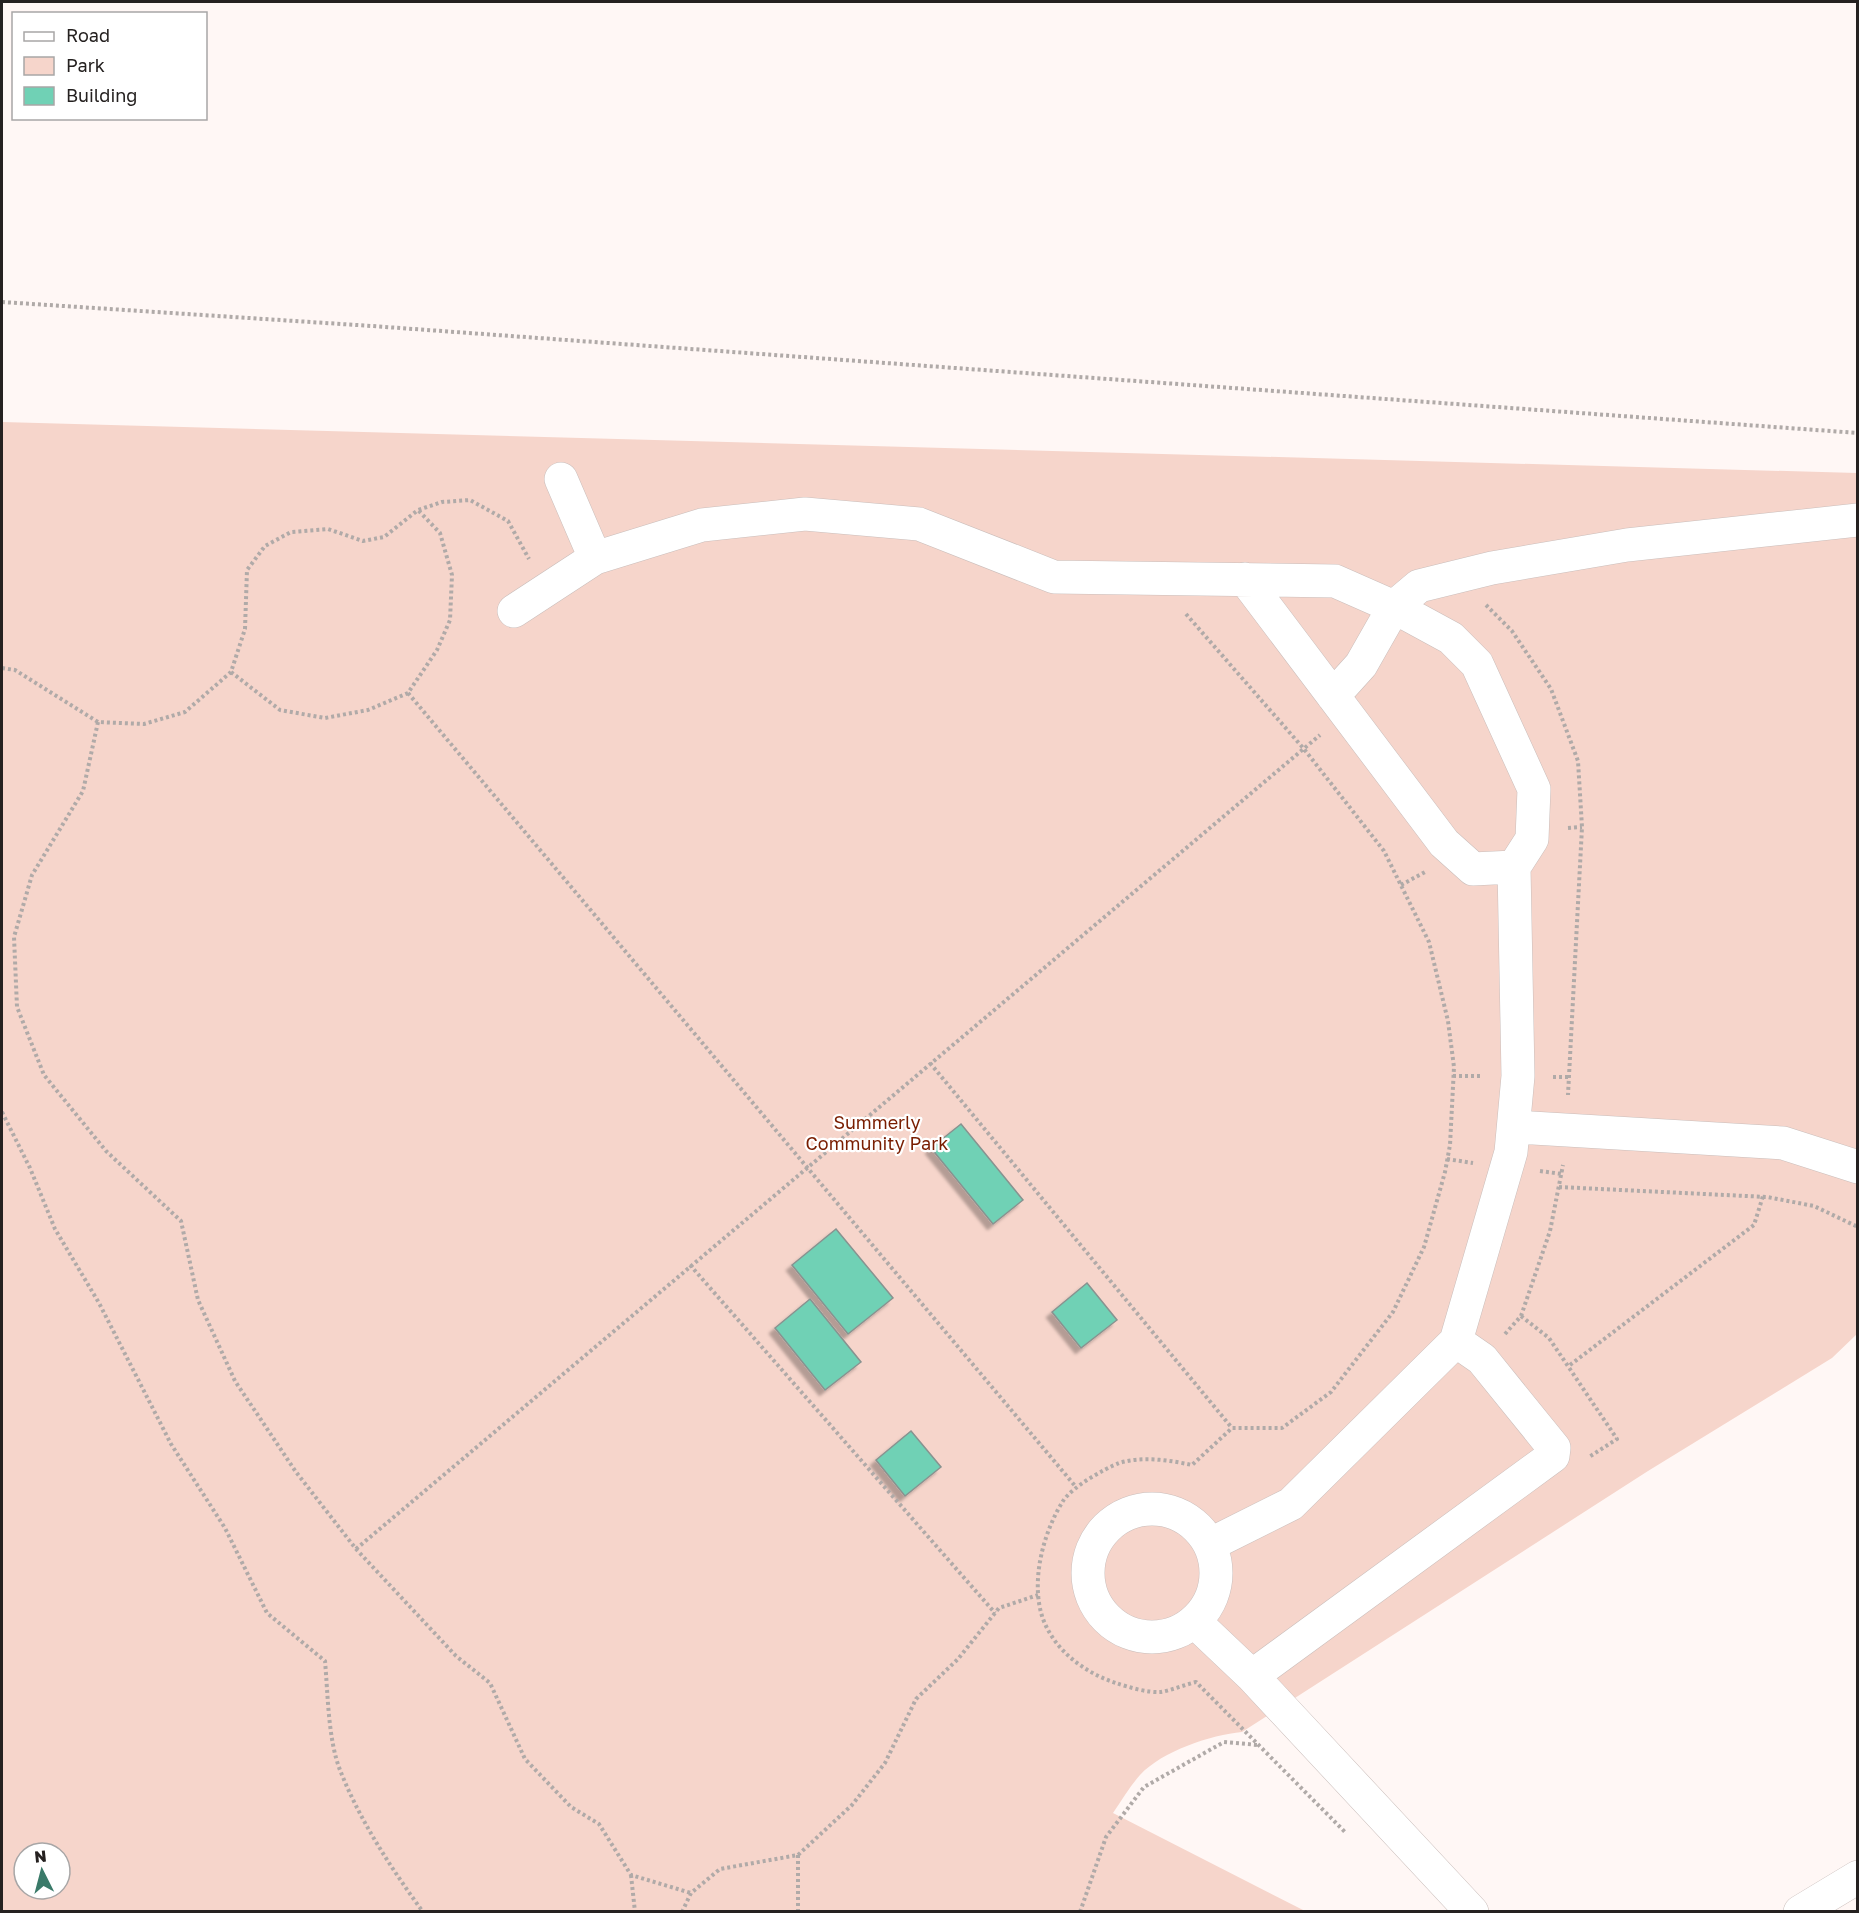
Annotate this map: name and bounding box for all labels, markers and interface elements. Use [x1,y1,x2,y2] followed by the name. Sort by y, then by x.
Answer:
[12,12,207,120] legend
[66,24,110,46] text: Road
[66,54,105,76] text: Park
[66,84,137,106] text: Building
[806,1111,948,1154] park label: Summerly Community Park
[12,1841,72,1901] north arrow
[33,1846,48,1867] text: N

